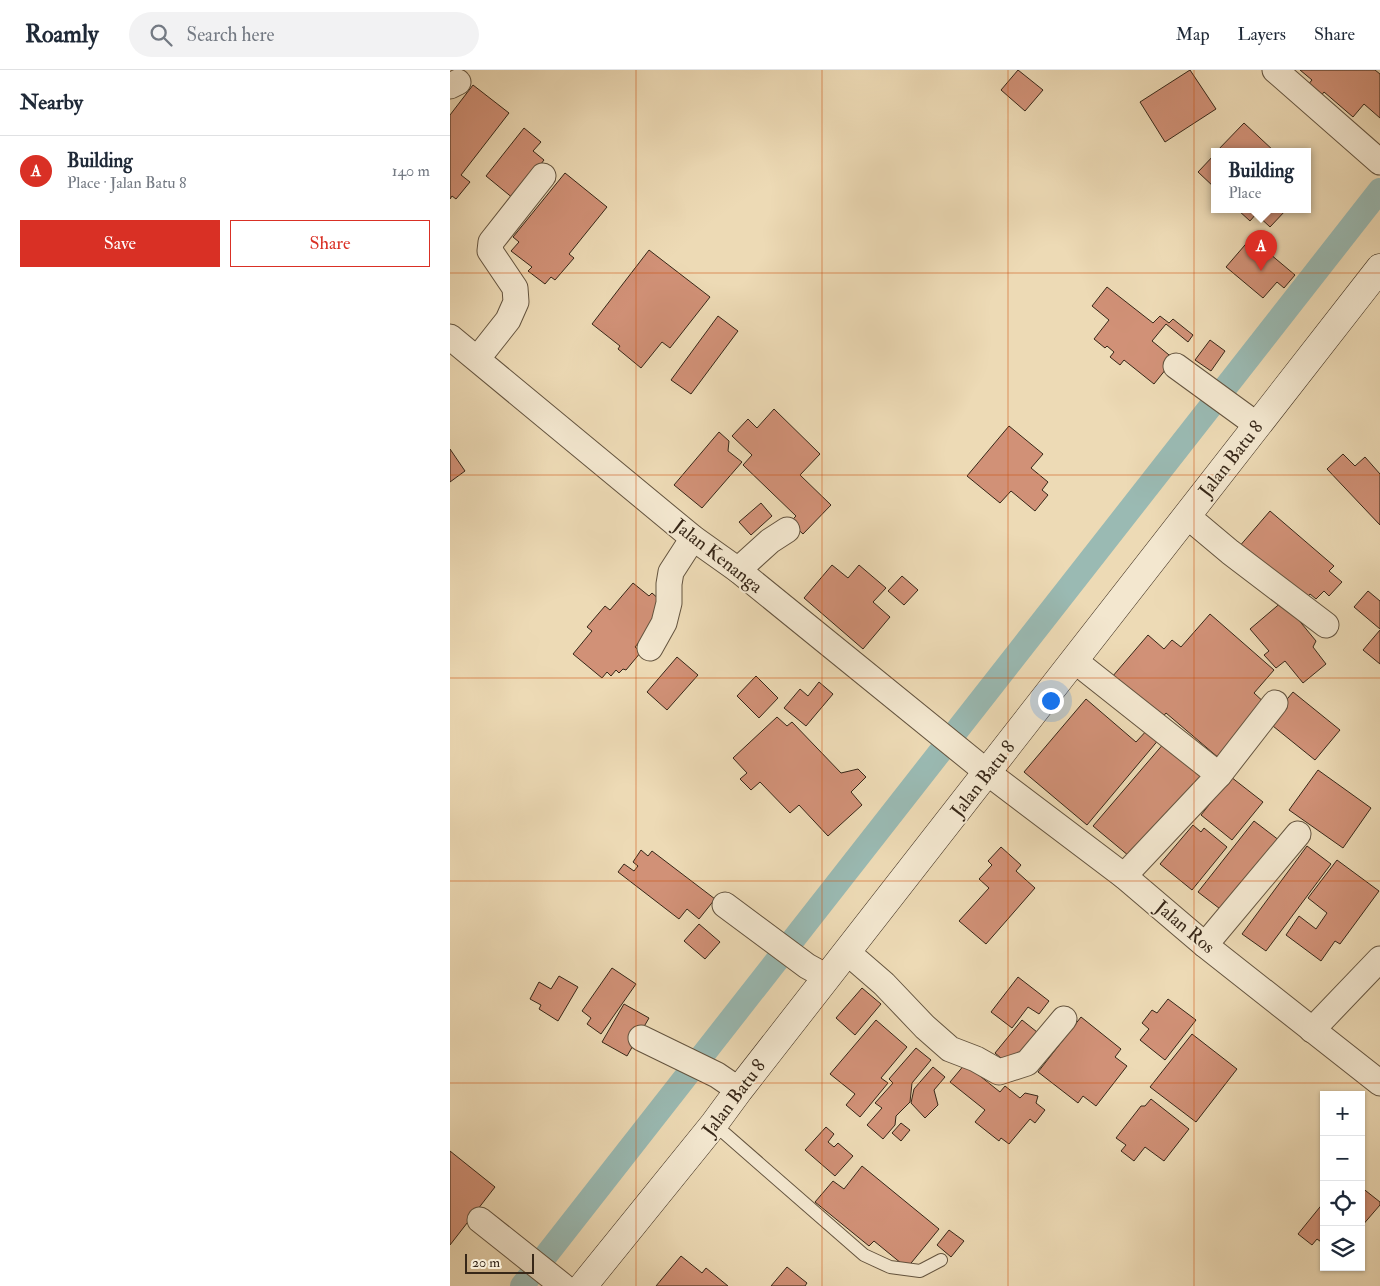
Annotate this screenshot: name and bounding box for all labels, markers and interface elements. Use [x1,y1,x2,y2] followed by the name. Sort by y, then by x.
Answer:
[129,12,479,57] search box
[25,19,99,50] text: Roamly
[147,21,175,49] icon: search
[187,23,274,47] text: Search here
[1176,23,1210,46] text: Map
[1238,23,1286,46] text: Layers
[1314,23,1355,46] text: Share
[20,89,83,116] text: Nearby
[1211,148,1311,213] popup
[67,149,133,173] text: Building
[1228,159,1294,183] text: Building
[31,161,41,181] text: A
[392,161,430,181] text: 140 m
[67,173,186,193] text: Place · Jalan Batu 8
[1228,183,1261,203] text: Place
[20,220,220,267] button: Save
[230,220,430,267] button: Share
[1245,230,1277,271] pin: A
[1193,416,1268,503] street label: Jalan Batu 8
[668,513,768,599] street label: Jalan Kenanga
[1038,688,1064,714] your location
[945,736,1020,823] street label: Jalan Batu 8
[1149,894,1220,959] street label: Jalan Ros
[697,1054,771,1142] street label: Jalan Batu 8
[1320,1091,1365,1271] map controls
[1320,1091,1365,1136] button: +
[1320,1136,1365,1181] button: −
[1320,1181,1365,1226] button: locate
[1320,1226,1365,1271] button: layers
[465,1251,534,1274] scale bar
[472,1254,500,1271] text: 20 m

